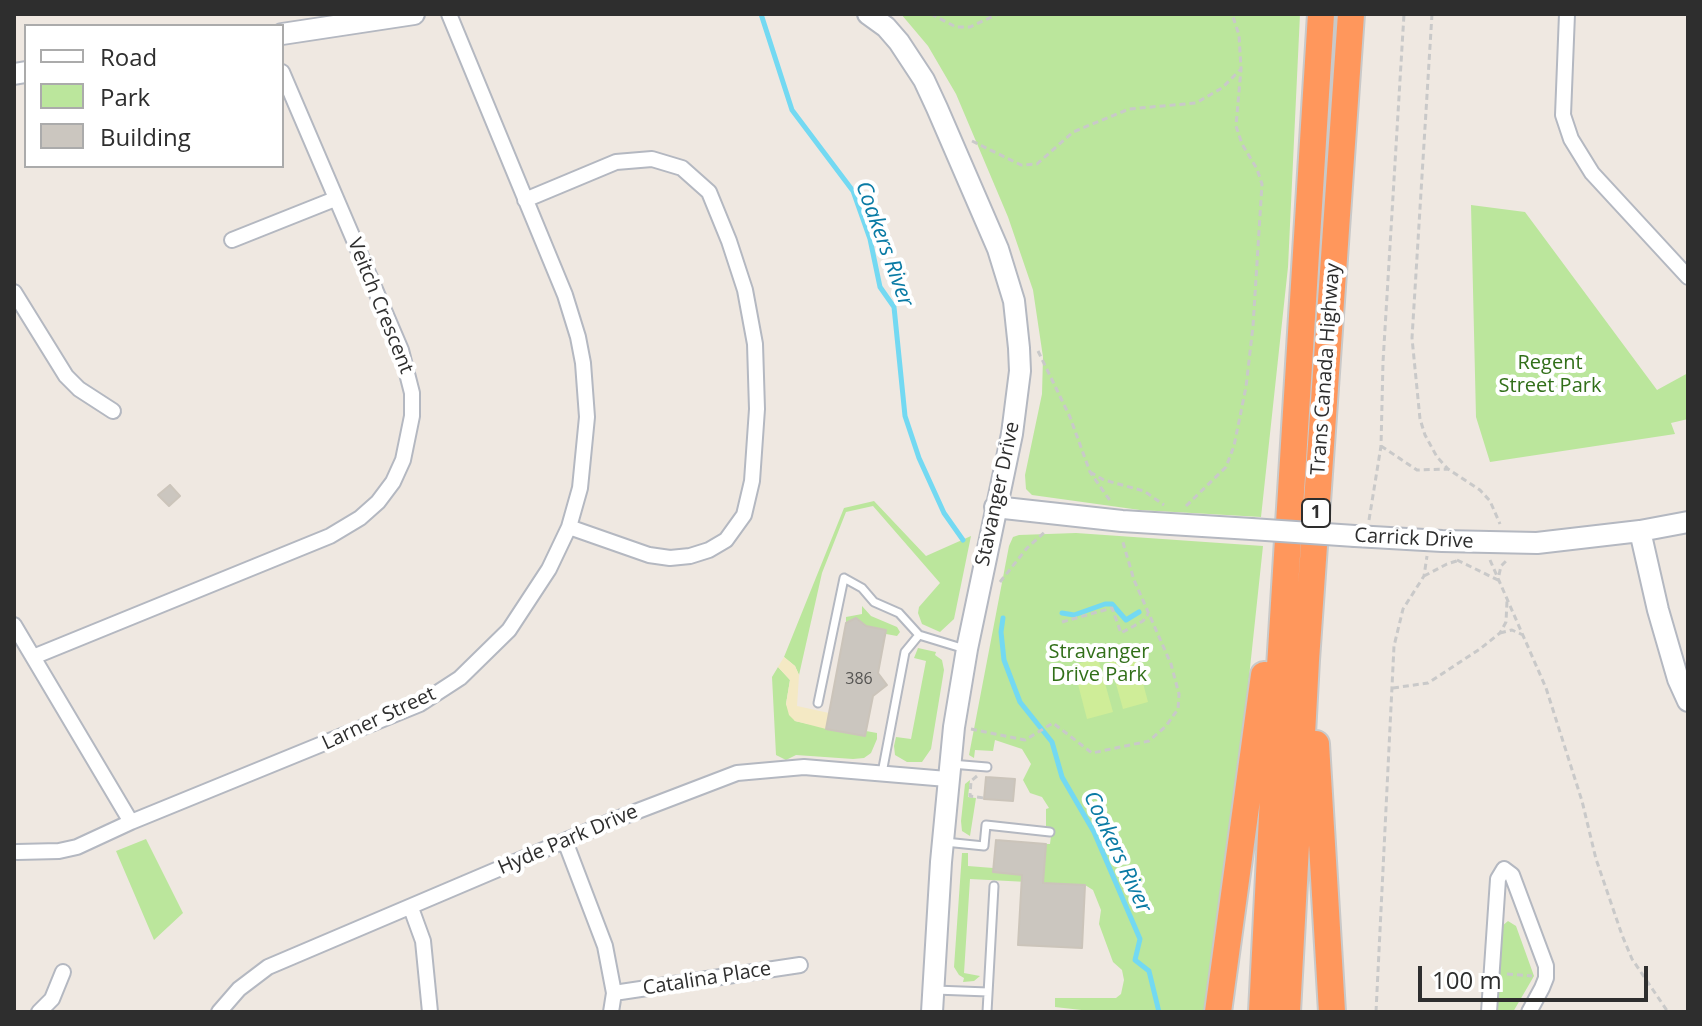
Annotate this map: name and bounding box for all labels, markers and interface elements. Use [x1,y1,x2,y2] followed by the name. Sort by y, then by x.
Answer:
[24,24,284,168] legend
[100,40,157,73] text: Road
[100,80,150,113] text: Park
[100,120,191,153] text: Building
[849,178,919,310] water label: Coakers River
[342,235,418,377] street label: Veitch Crescent
[1307,262,1345,476] street label: Trans Canada Highway
[1499,351,1601,398] park label: Regent Street Park
[971,420,1025,568] street label: Stavanger Drive
[1302,499,1330,527] road number: 1
[1354,524,1474,554] street label: Carrick Drive
[1048,640,1150,687] park label: Stravanger Drive Park
[845,669,873,689] house number: 386
[318,682,440,756] street label: Larner Street
[1077,787,1157,917] water label: Coakers River
[495,800,641,880] street label: Hyde Park Drive
[1422,950,1652,1000] scale bar
[641,957,773,1001] street label: Catalina Place
[1432,963,1502,996] text: 100 m

